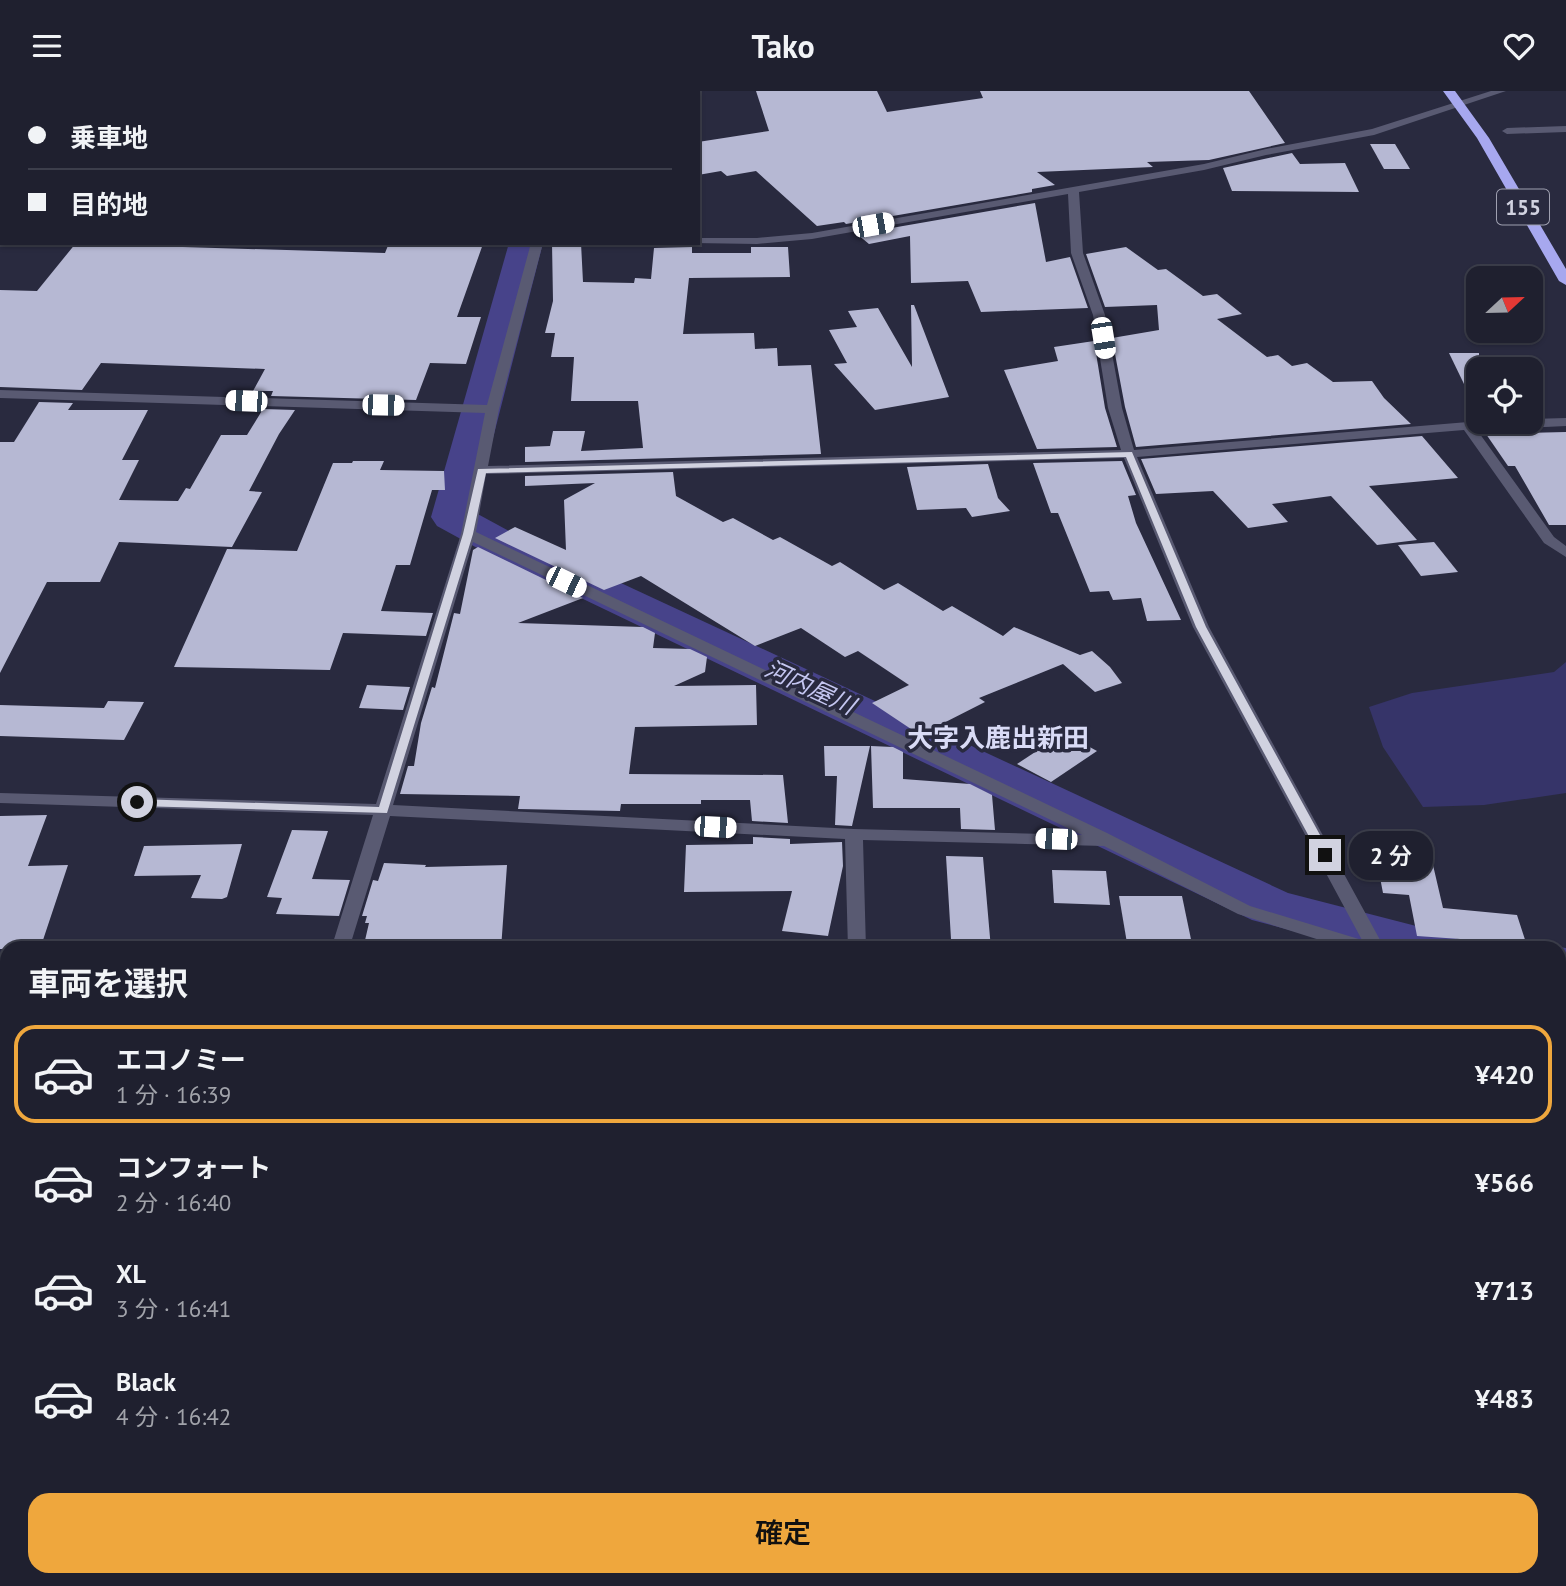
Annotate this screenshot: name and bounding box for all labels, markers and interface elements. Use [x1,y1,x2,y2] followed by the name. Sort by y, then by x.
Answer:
[751,25,815,67] text: Tako
[28,27,66,65] icon: menu
[1500,27,1538,65] icon: heart
[70,121,148,154] text: 乗車地
[70,188,148,221] text: 目的地
[1497,190,1549,225] road number: 155
[851,211,896,239] car
[1466,266,1544,343] north arrow
[1466,266,1543,434] map controls
[1090,316,1117,360] car
[1466,357,1543,434] button: locate
[225,390,268,412] car
[362,394,405,416] car
[543,563,590,601] car
[760,653,863,723] water label: 河内屋川
[907,721,1089,754] district label: 大字入鹿出新田
[121,786,153,818] route start
[694,815,737,839] car
[1035,828,1078,850] car
[1350,831,1434,879] callout: 2 分
[1309,839,1341,871] route end
[1370,841,1412,870] text: 2 分
[28,962,188,1004] text: 車両を選択
[32,1043,95,1106] icon: car
[116,1043,246,1076] text: エコノミー
[1475,1058,1534,1091] text: ¥420
[116,1080,231,1109] text: 1 分 · 16:39
[32,1151,95,1214] icon: car
[116,1151,271,1184] text: コンフォート
[1475,1166,1534,1199] text: ¥566
[116,1188,231,1217] text: 2 分 · 16:40
[116,1257,146,1290] text: XL
[32,1259,95,1322] icon: car
[1475,1274,1534,1307] text: ¥713
[116,1294,231,1323] text: 3 分 · 16:41
[116,1365,176,1398] text: Black
[32,1367,95,1430] icon: car
[1475,1382,1534,1415] text: ¥483
[116,1402,231,1431] text: 4 分 · 16:42
[28,1493,1538,1573] button: 確定

